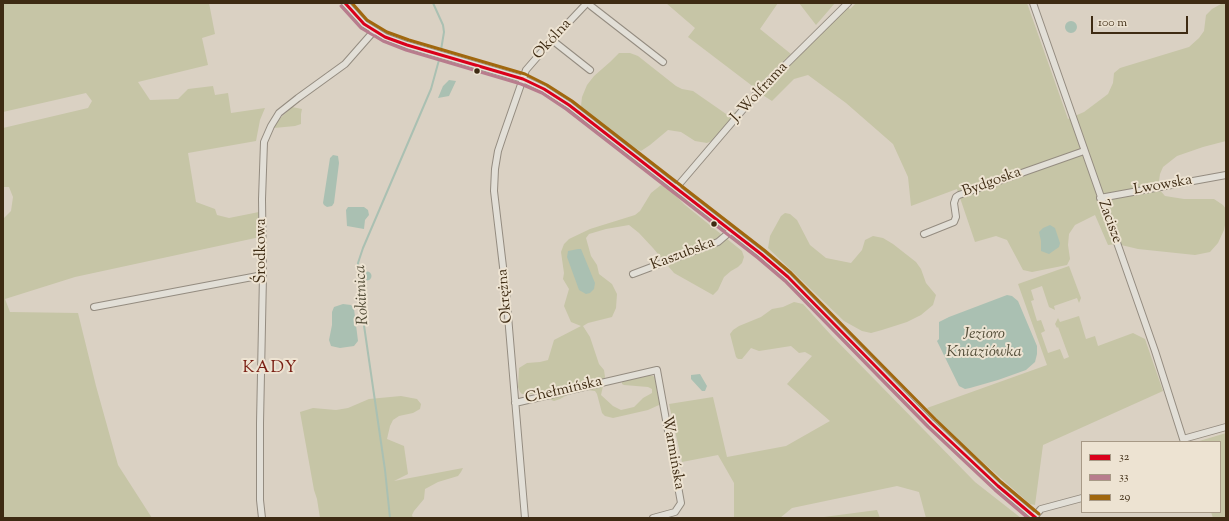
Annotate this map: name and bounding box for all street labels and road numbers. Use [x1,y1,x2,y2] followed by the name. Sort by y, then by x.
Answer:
[530,16,576,64] street label: Okólna
[728,59,792,127] street label: J. Wolframa
[960,164,1024,202] street label: Bydgoska
[1132,172,1194,200] street label: Lwowska
[1093,198,1125,246] street label: Zacisze
[253,218,271,284] street label: Środkowa
[648,235,718,275] street label: Kaszubska
[495,268,517,324] street label: Okrężna
[524,373,604,409] street label: Chełmińska
[657,415,687,491] street label: Warmińska

